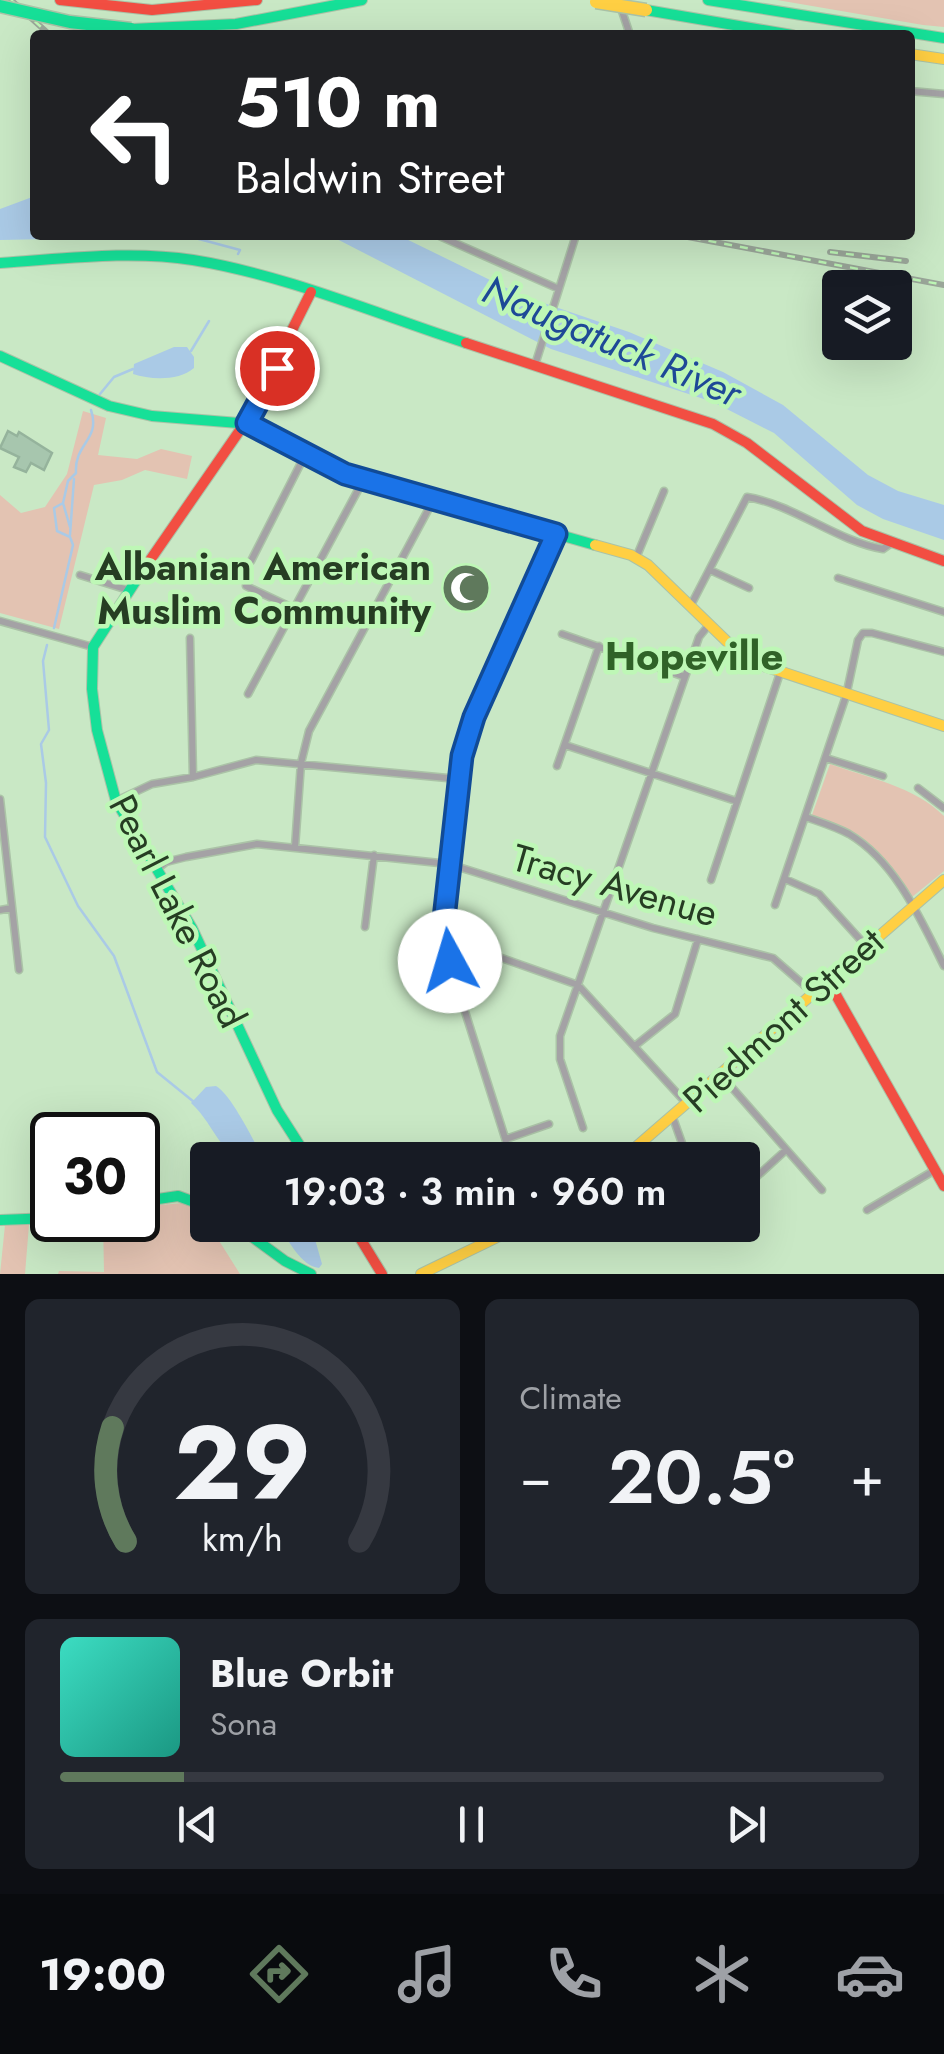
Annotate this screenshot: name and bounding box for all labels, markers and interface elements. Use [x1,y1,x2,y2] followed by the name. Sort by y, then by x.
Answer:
[235,52,441,153] text: 510 m
[70,70,200,200] icon: left
[235,145,505,210] text: Baldwin Street
[474,260,753,423] water label: Naugatuck River
[822,270,912,360] map controls
[822,270,912,360] button: layers
[235,326,320,411] pin
[250,341,305,396] icon: arrive
[94,539,432,638] place label: Albanian American Muslim Community
[440,562,492,614] mosque icon: Albanian American Muslim Community
[605,627,783,685] district label: Hopeville
[96,785,260,1037] street label: Pearl Lake Road
[506,830,724,940] street label: Tracy Avenue
[398,909,502,1013] position arrow
[670,915,896,1125] street label: Piedmont Street
[30,1112,160,1242] speed limit sign: 30
[283,1164,667,1219] text: 19:03 · 3 min · 960 m
[520,1375,622,1421] text: Climate
[173,1388,311,1538] text: 29
[607,1423,795,1531] text: 20.5°
[520,1437,552,1517] text: −
[850,1437,884,1517] text: +
[202,1513,283,1564] text: km/h
[210,1646,393,1701] text: Blue Orbit
[210,1701,277,1747] text: Sona
[170,1797,225,1852] icon: previous
[444,1797,499,1852] icon: pause
[719,1797,774,1852] icon: next
[244,1939,314,2009] icon: directions
[392,1939,462,2009] icon: music
[539,1939,609,2009] icon: phone
[687,1939,757,2009] icon: climate
[835,1939,905,2009] icon: car
[39,1942,166,2007] text: 19:00

